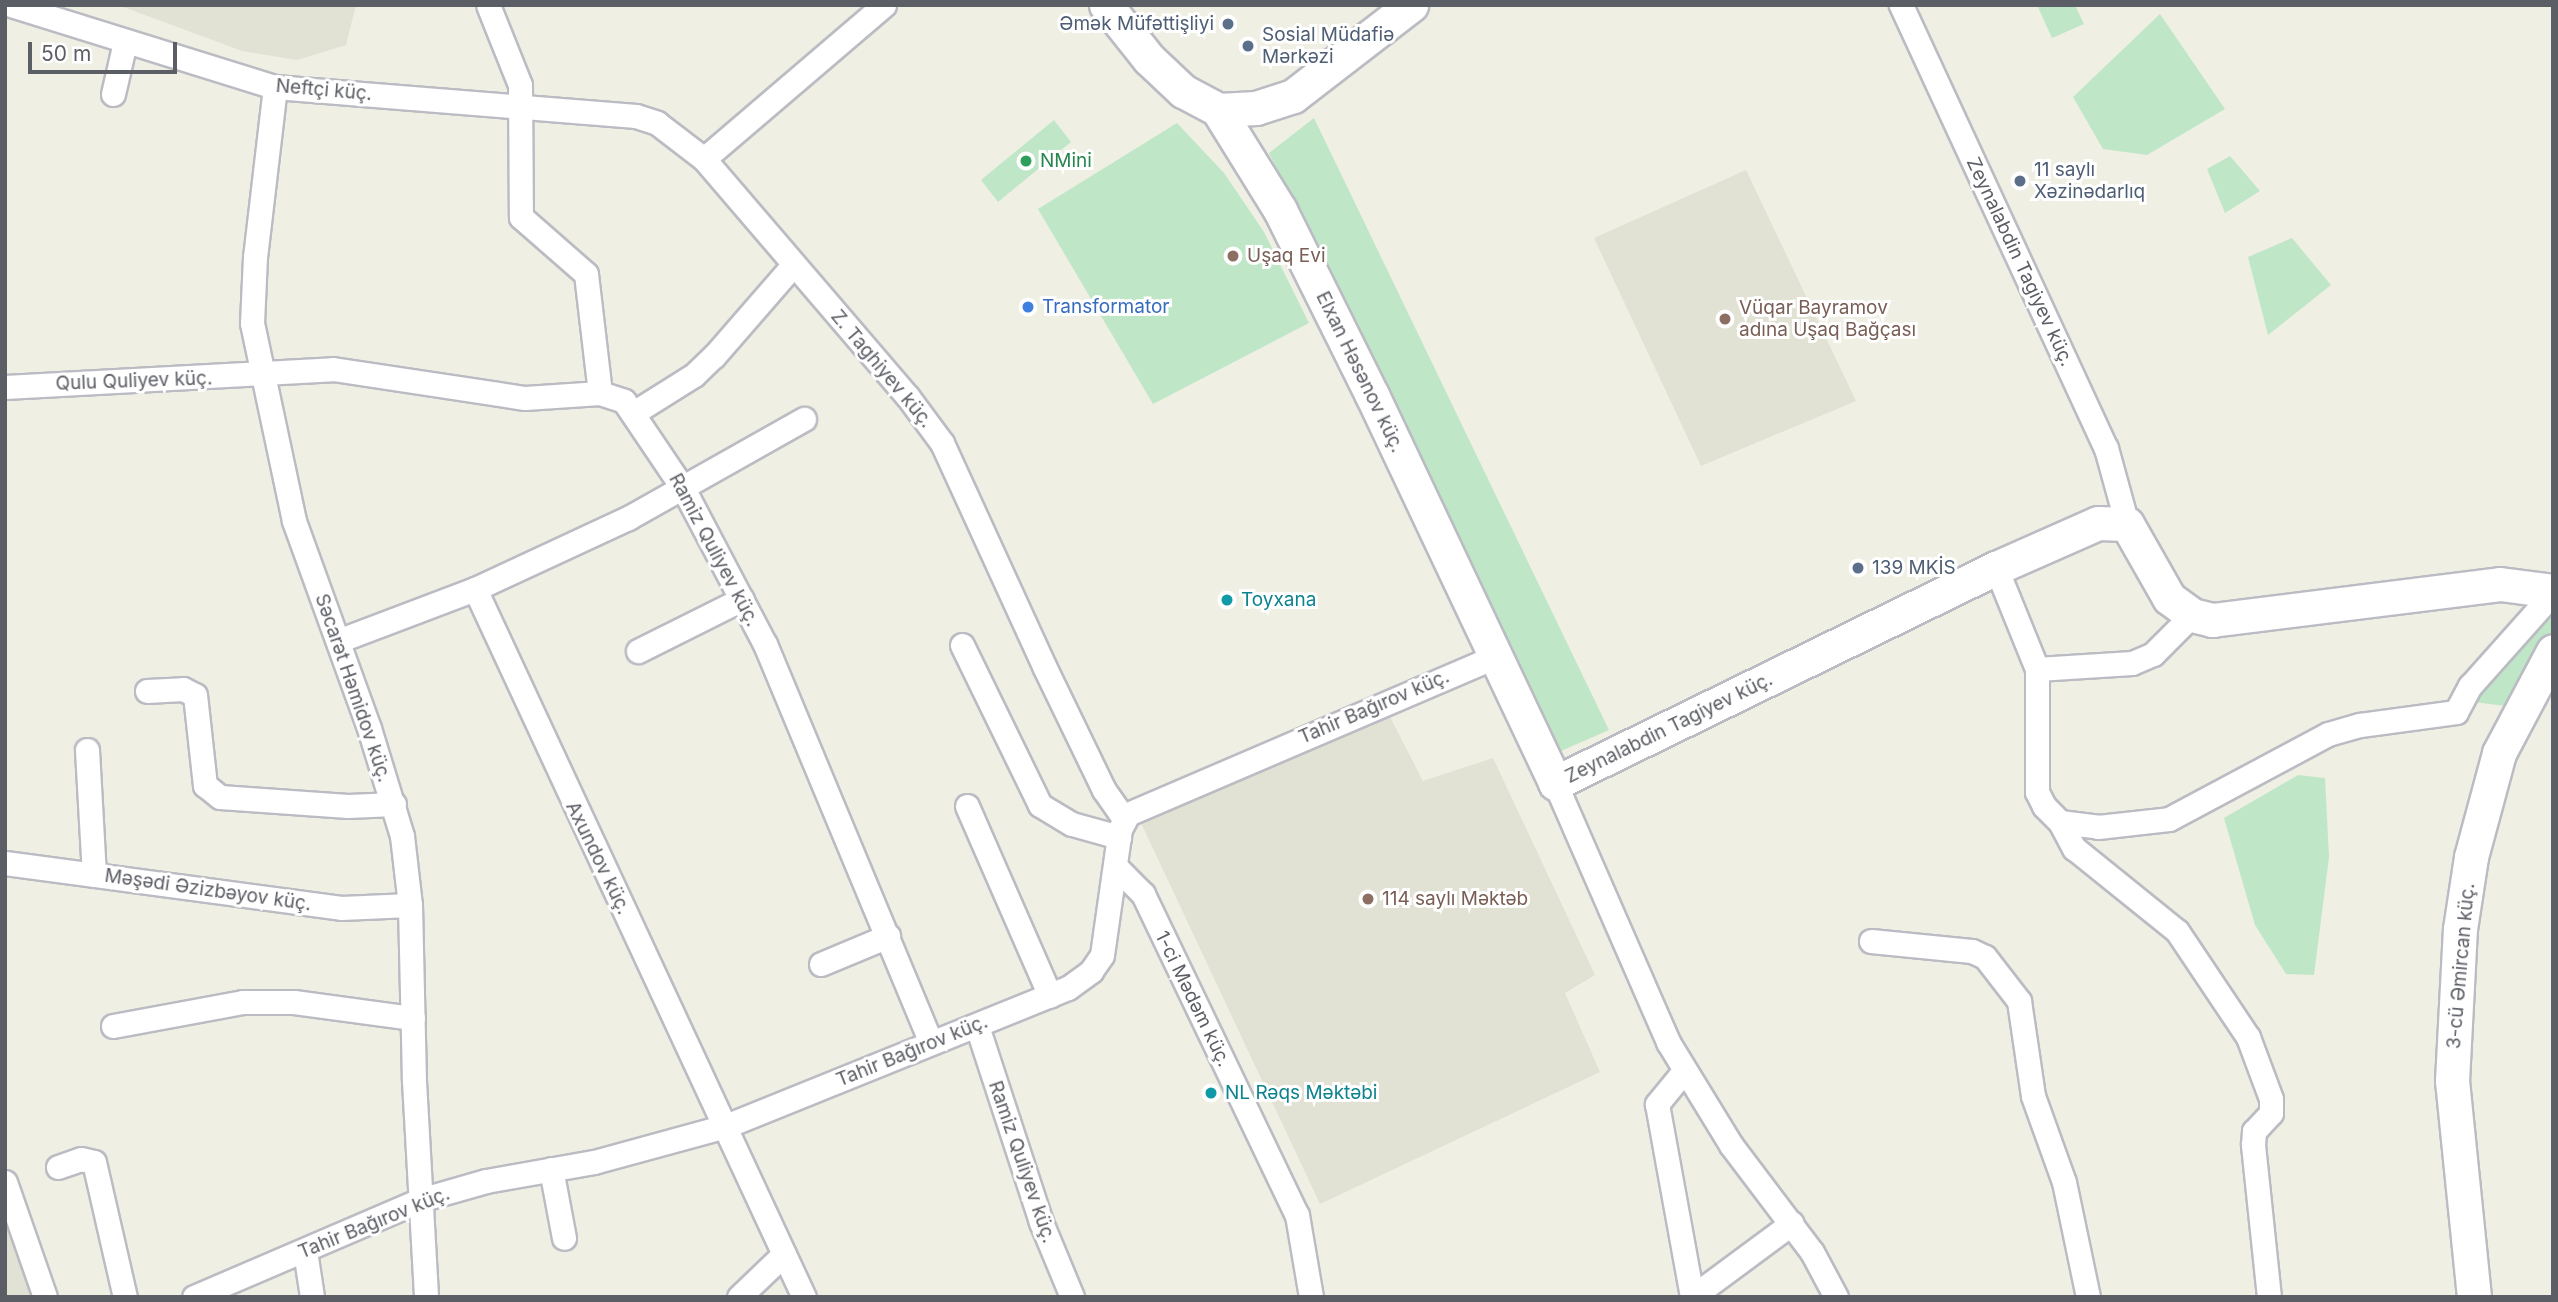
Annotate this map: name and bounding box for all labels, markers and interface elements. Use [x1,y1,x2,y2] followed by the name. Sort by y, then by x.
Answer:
[1059,13,1214,35] place label: Əmək Müfəttişliyi
[1220,16,1236,32] marker: Əmək Müfəttişliyi
[1262,24,1394,68] place label: Sosial Müdafiə Mərkəzi
[32,28,180,72] scale bar
[1240,38,1256,54] marker: Sosial Müdafiə Mərkəzi
[41,41,91,66] text: 50 m
[275,74,373,106] street label: Neftçi küç.
[1040,150,1092,172] place label: NMini
[1018,153,1034,169] marker: NMini
[1962,154,2078,370] street label: Zeynalabdin Tagiyev küç.
[2034,159,2145,203] place label: 11 saylı Xəzinədarlıq
[2012,173,2028,189] marker: 11 saylı Xəzinədarlıq
[1247,245,1326,267] place label: Uşaq Evi
[1225,248,1241,264] marker: Uşaq Evi
[1311,288,1409,456] street label: Elxan Həsənov küç.
[1042,296,1169,318] place label: Transformator
[1739,297,1916,341] place label: Vüqar Bayramov adına Uşaq Bağçası
[1020,299,1036,315] marker: Transformator
[826,305,938,433] street label: Z. Taghiyev küç.
[1717,311,1733,327] marker: Vüqar Bayramov adına Uşaq Bağçası
[55,367,213,395] street label: Qulu Quliyev küç.
[664,470,764,630] street label: Ramiz Quliyev küç.
[1872,557,1956,579] place label: 139 MKİS
[1850,560,1866,576] marker: 139 MKİS
[1241,589,1316,611] place label: Toyxana
[310,591,396,785] street label: Səcarət Həmidov küç.
[1219,592,1235,608] marker: Toyxana
[1295,665,1453,749] street label: Tahir Bağırov küç.
[1562,668,1776,788] street label: Zeynalabdin Tagiyev küç.
[561,798,635,918] street label: Axundov küç.
[103,864,313,916] street label: Məşədi Əzizbəyov küç.
[2442,882,2480,1050] street label: 3-cü Əmircan küç.
[1382,888,1528,910] place label: 114 saylı Məktəb
[1360,891,1376,907] marker: 114 saylı Məktəb
[1150,927,1236,1071] street label: 1-ci Mədəm küç.
[833,1010,991,1092] street label: Tahir Bağırov küç.
[984,1078,1060,1246] street label: Ramiz Quliyev küç.
[1225,1082,1377,1104] place label: NL Rəqs Məktəbi
[1203,1085,1219,1101] marker: NL Rəqs Məktəbi
[295,1182,453,1264] street label: Tahir Bağırov küç.

